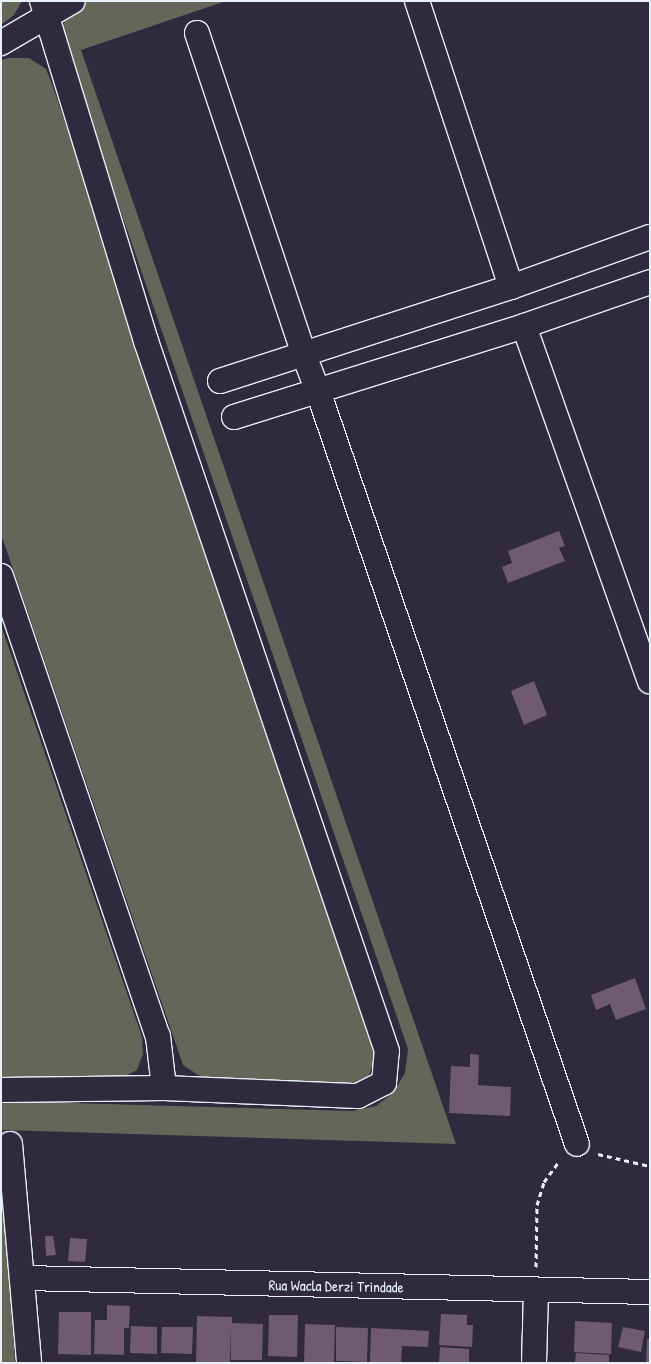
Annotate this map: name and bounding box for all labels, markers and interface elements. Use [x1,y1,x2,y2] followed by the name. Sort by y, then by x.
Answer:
[268,1276,404,1296] street label: Rua Wacla Derzi Trindade

